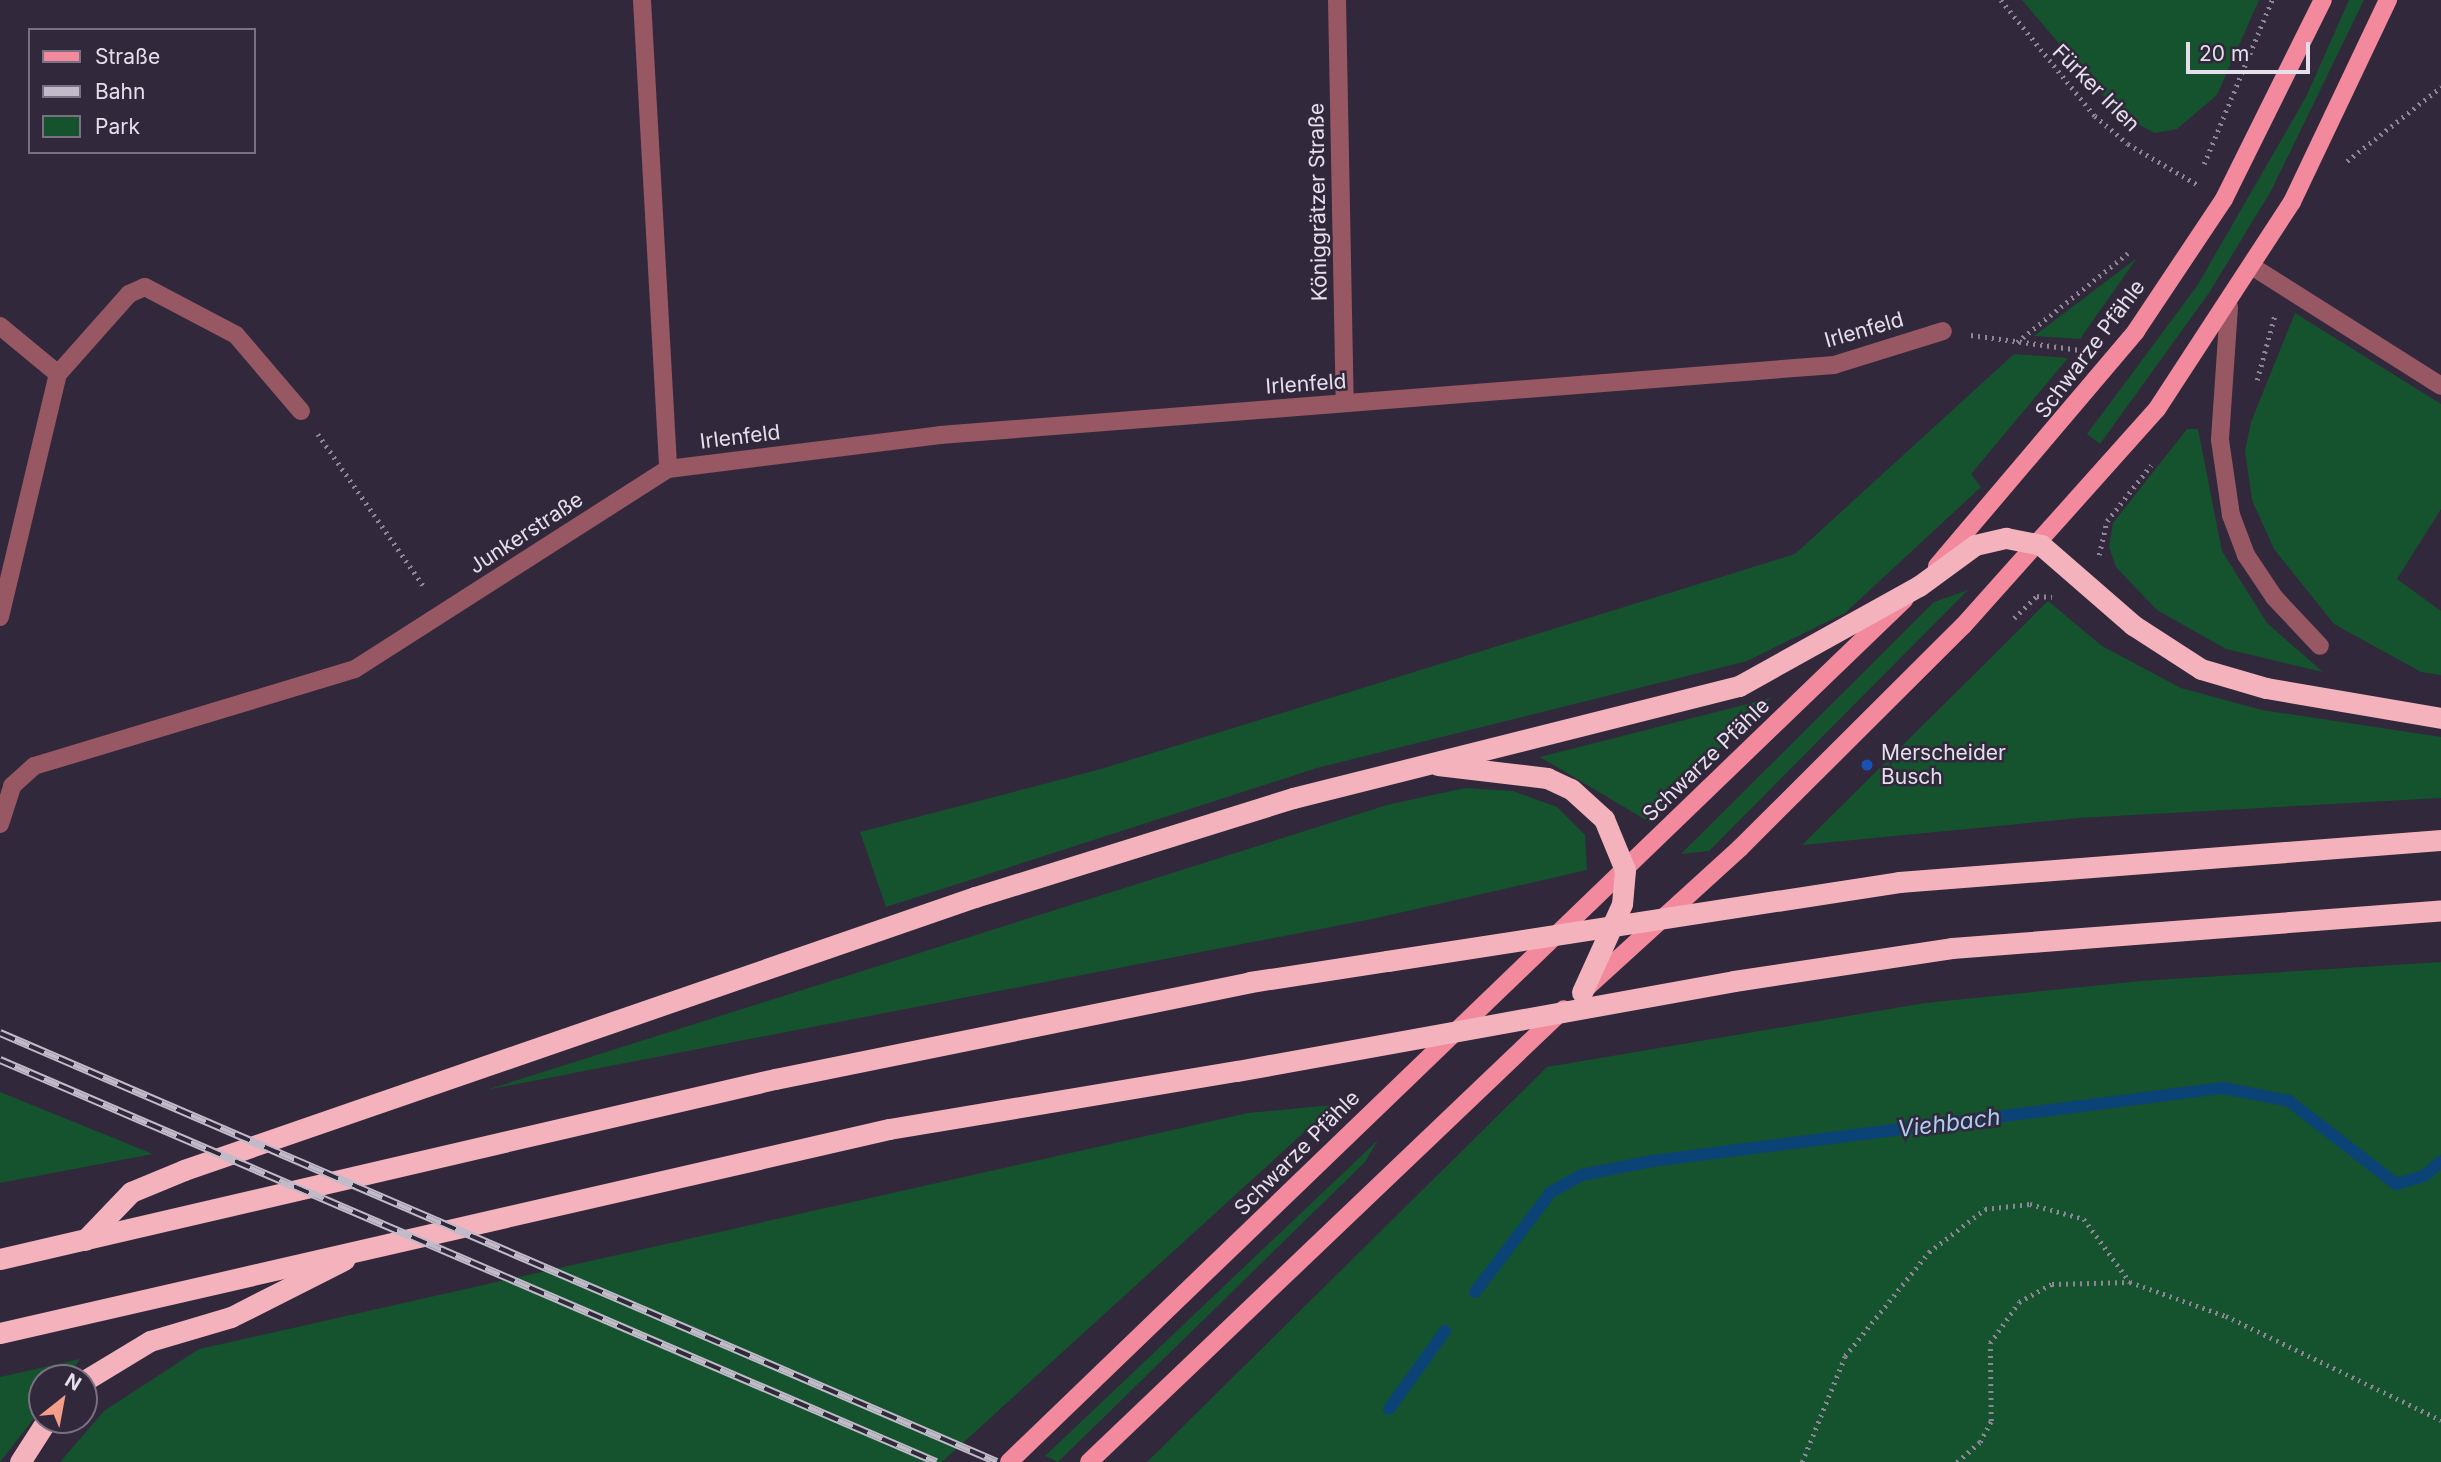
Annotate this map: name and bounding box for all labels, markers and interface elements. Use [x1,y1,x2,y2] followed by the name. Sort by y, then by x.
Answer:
[28,28,256,154] legend
[2189,28,2313,72] scale bar
[2047,39,2145,137] street label: Fürker Irlen
[2199,41,2249,66] text: 20 m
[95,44,160,69] text: Straße
[95,79,145,104] text: Bahn
[1304,103,1332,301] street label: Königgrätzer Straße
[95,114,140,139] text: Park
[2030,275,2150,423] street label: Schwarze Pfähle
[1822,307,1906,353] street label: Irlenfeld
[1265,369,1347,399] street label: Irlenfeld
[698,420,782,454] street label: Irlenfeld
[464,487,588,579] street label: Junkerstraße
[1637,693,1775,827] street label: Schwarze Pfähle
[1881,740,2006,790] place label: Merscheider Busch
[1859,757,1875,773] marker: Merscheider Busch
[1229,1085,1365,1221] street label: Schwarze Pfähle
[1896,1103,2002,1143] water label: Viehbach
[28,1364,98,1434] north arrow
[61,1369,85,1396] text: N

